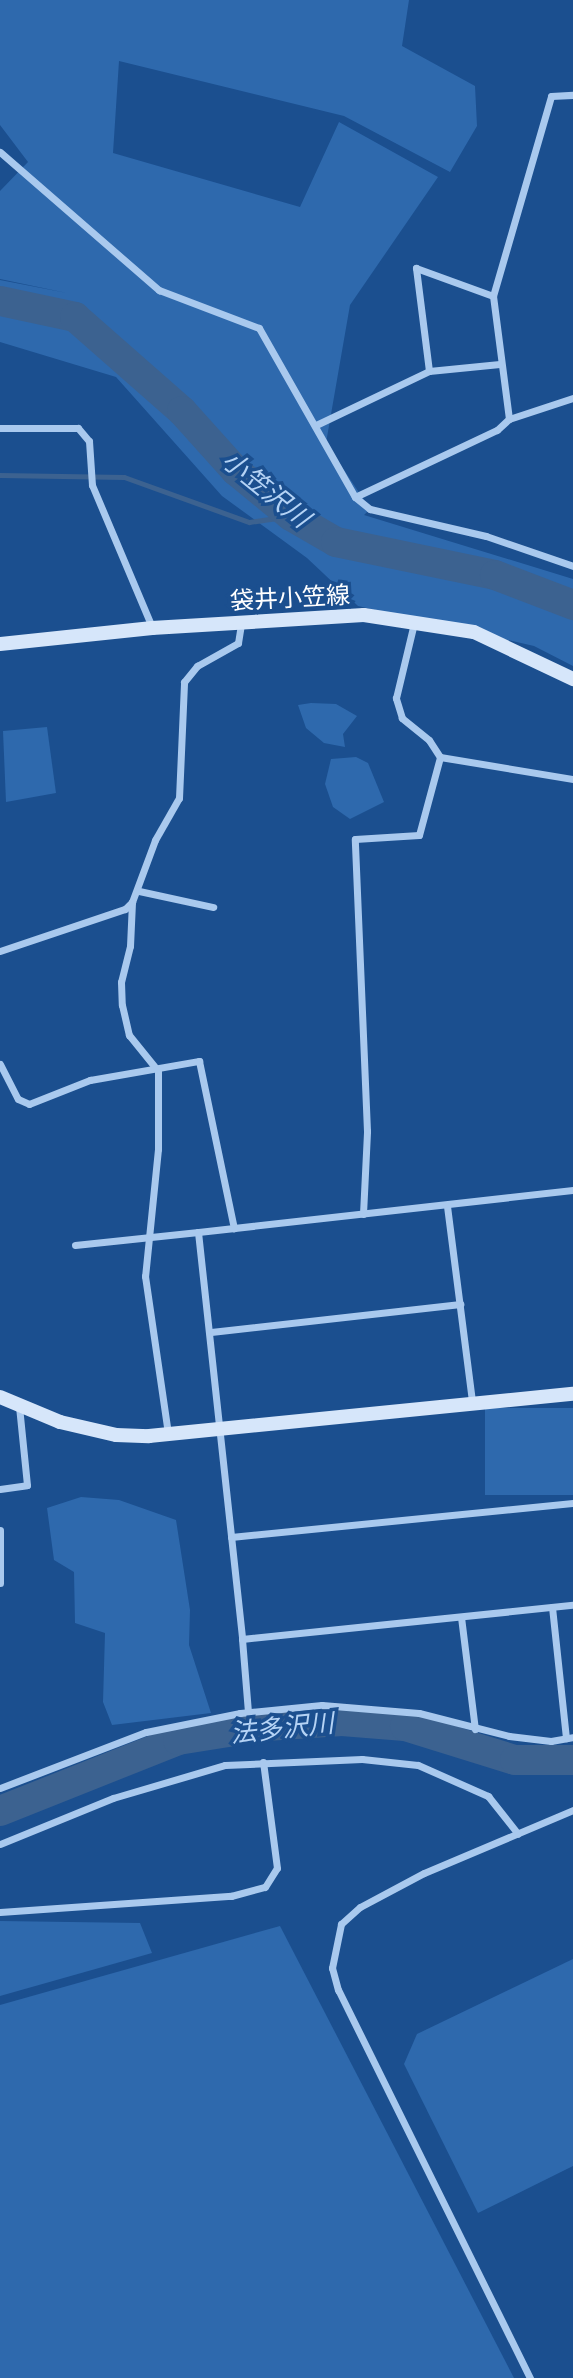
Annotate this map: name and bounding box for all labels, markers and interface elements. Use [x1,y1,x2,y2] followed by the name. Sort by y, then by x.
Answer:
[216,444,316,534] water label: 小笠沢川
[229,579,351,615] street label: 袋井小笠線
[229,1707,335,1749] water label: 法多沢川

